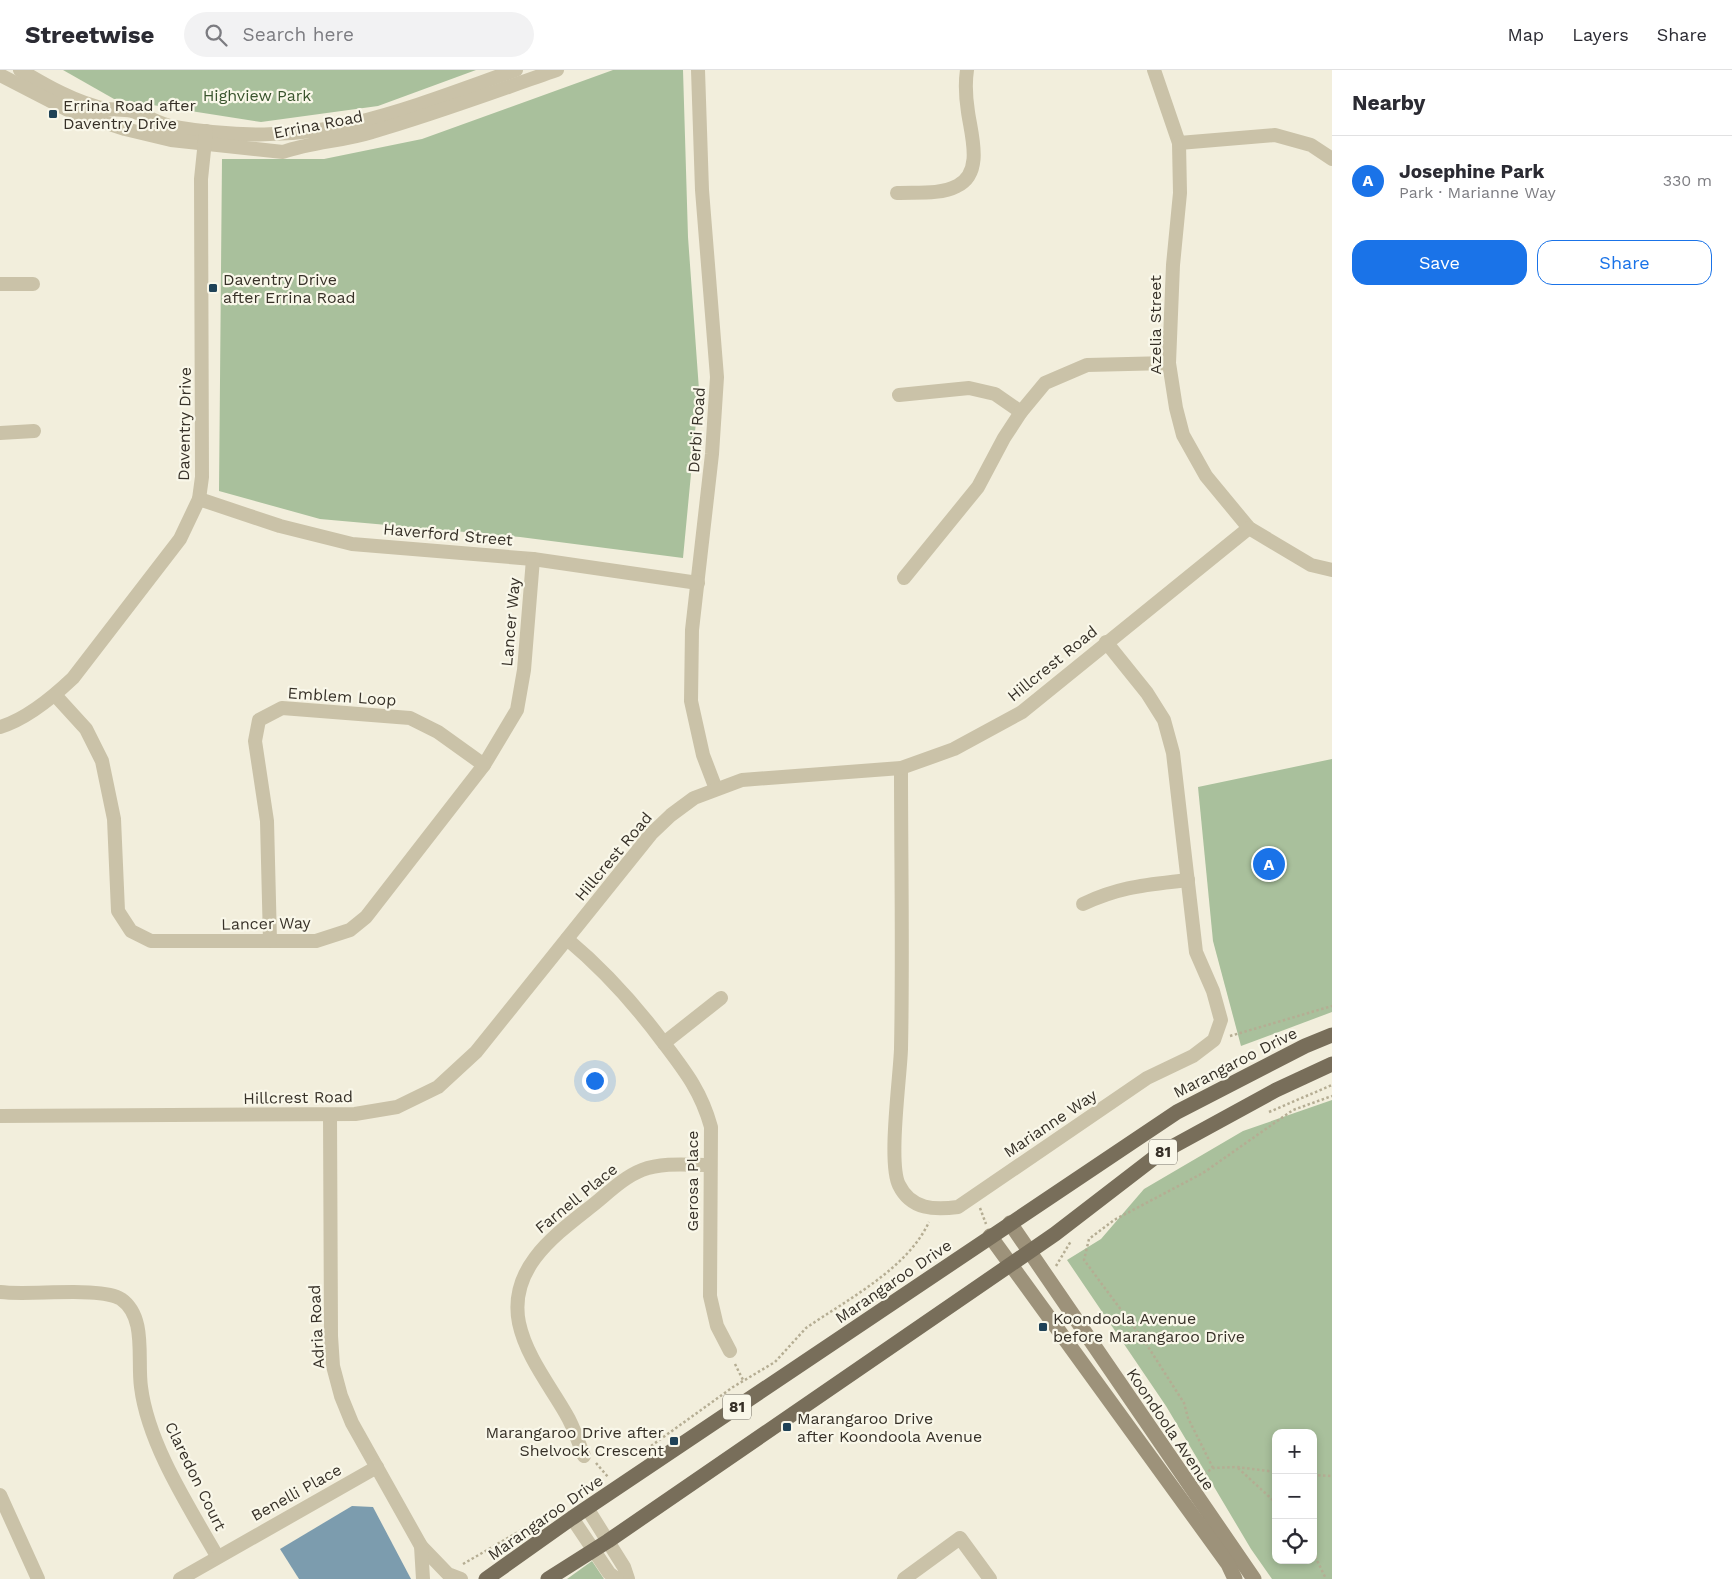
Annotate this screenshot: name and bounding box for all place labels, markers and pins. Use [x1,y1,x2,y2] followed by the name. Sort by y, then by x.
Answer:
[63,96,196,133] place label: Errina Road after Daventry Drive
[47,108,59,120] marker: Errina Road after Daventry Drive
[223,270,356,307] place label: Daventry Drive after Errina Road
[207,282,219,294] marker: Daventry Drive after Errina Road
[1253,845,1285,883] pin: A
[1053,1309,1245,1346] place label: Koondoola Avenue before Marangaroo Drive
[1037,1321,1049,1333] marker: Koondoola Avenue before Marangaroo Drive
[797,1409,982,1446] place label: Marangaroo Drive after Koondoola Avenue
[781,1421,793,1433] marker: Marangaroo Drive after Koondoola Avenue
[485,1423,664,1460] place label: Marangaroo Drive after Shelvock Crescent
[668,1435,680,1447] marker: Marangaroo Drive after Shelvock Crescent

